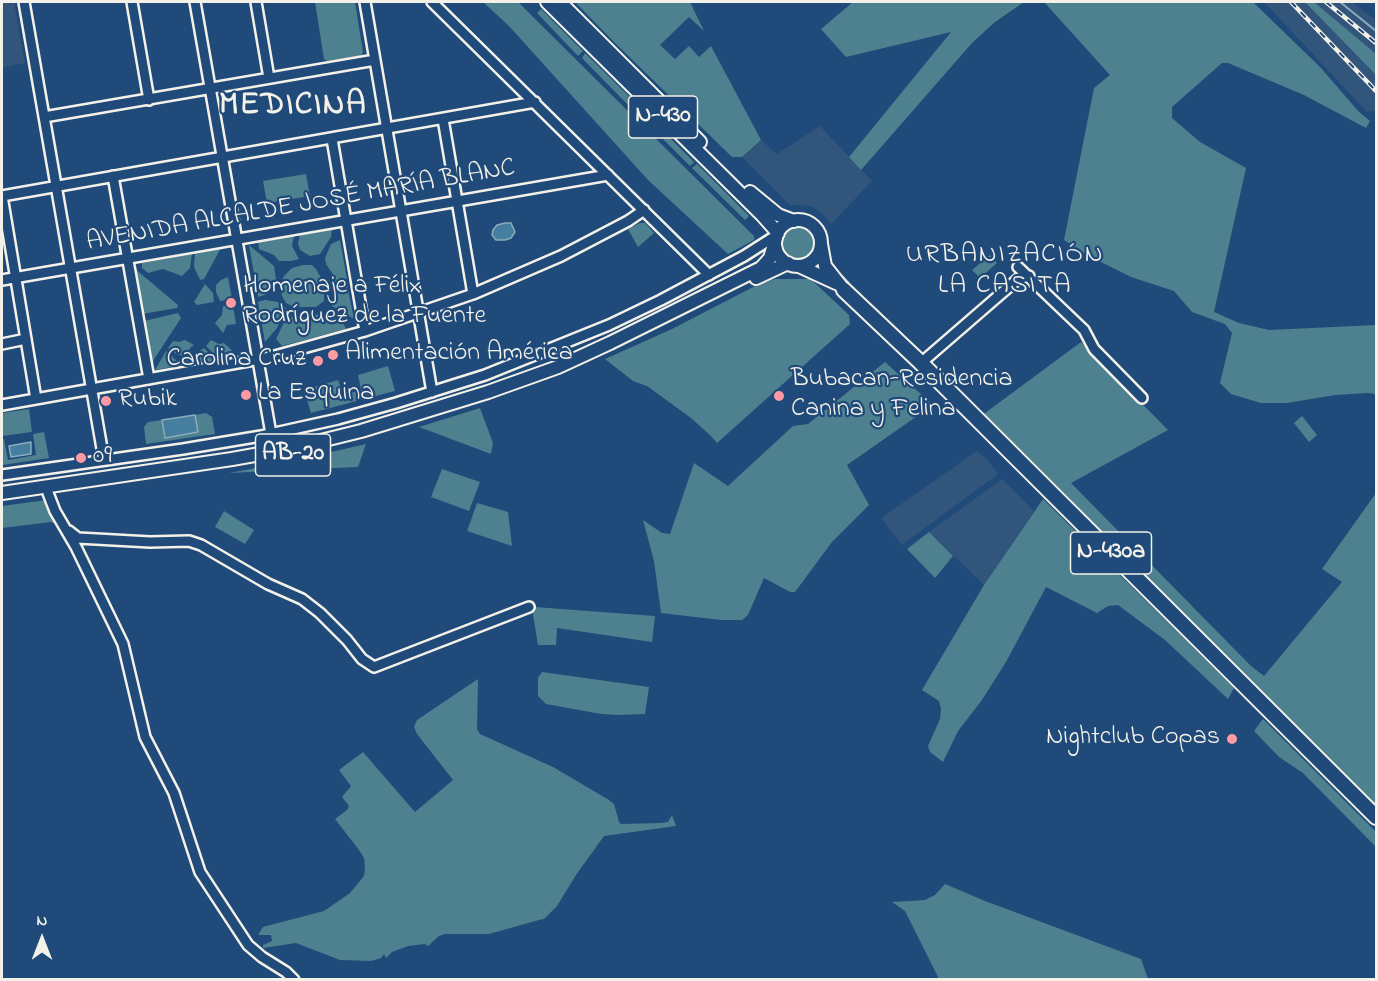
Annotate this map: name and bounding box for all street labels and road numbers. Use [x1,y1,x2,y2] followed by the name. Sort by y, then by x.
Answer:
[628,96,698,138] road number: N-430
[84,154,518,260] street label: AVENIDA ALCALDE JOSÉ MARÍA BLANC
[256,434,330,476] road number: AB-20
[1070,532,1152,574] road number: N-430a

